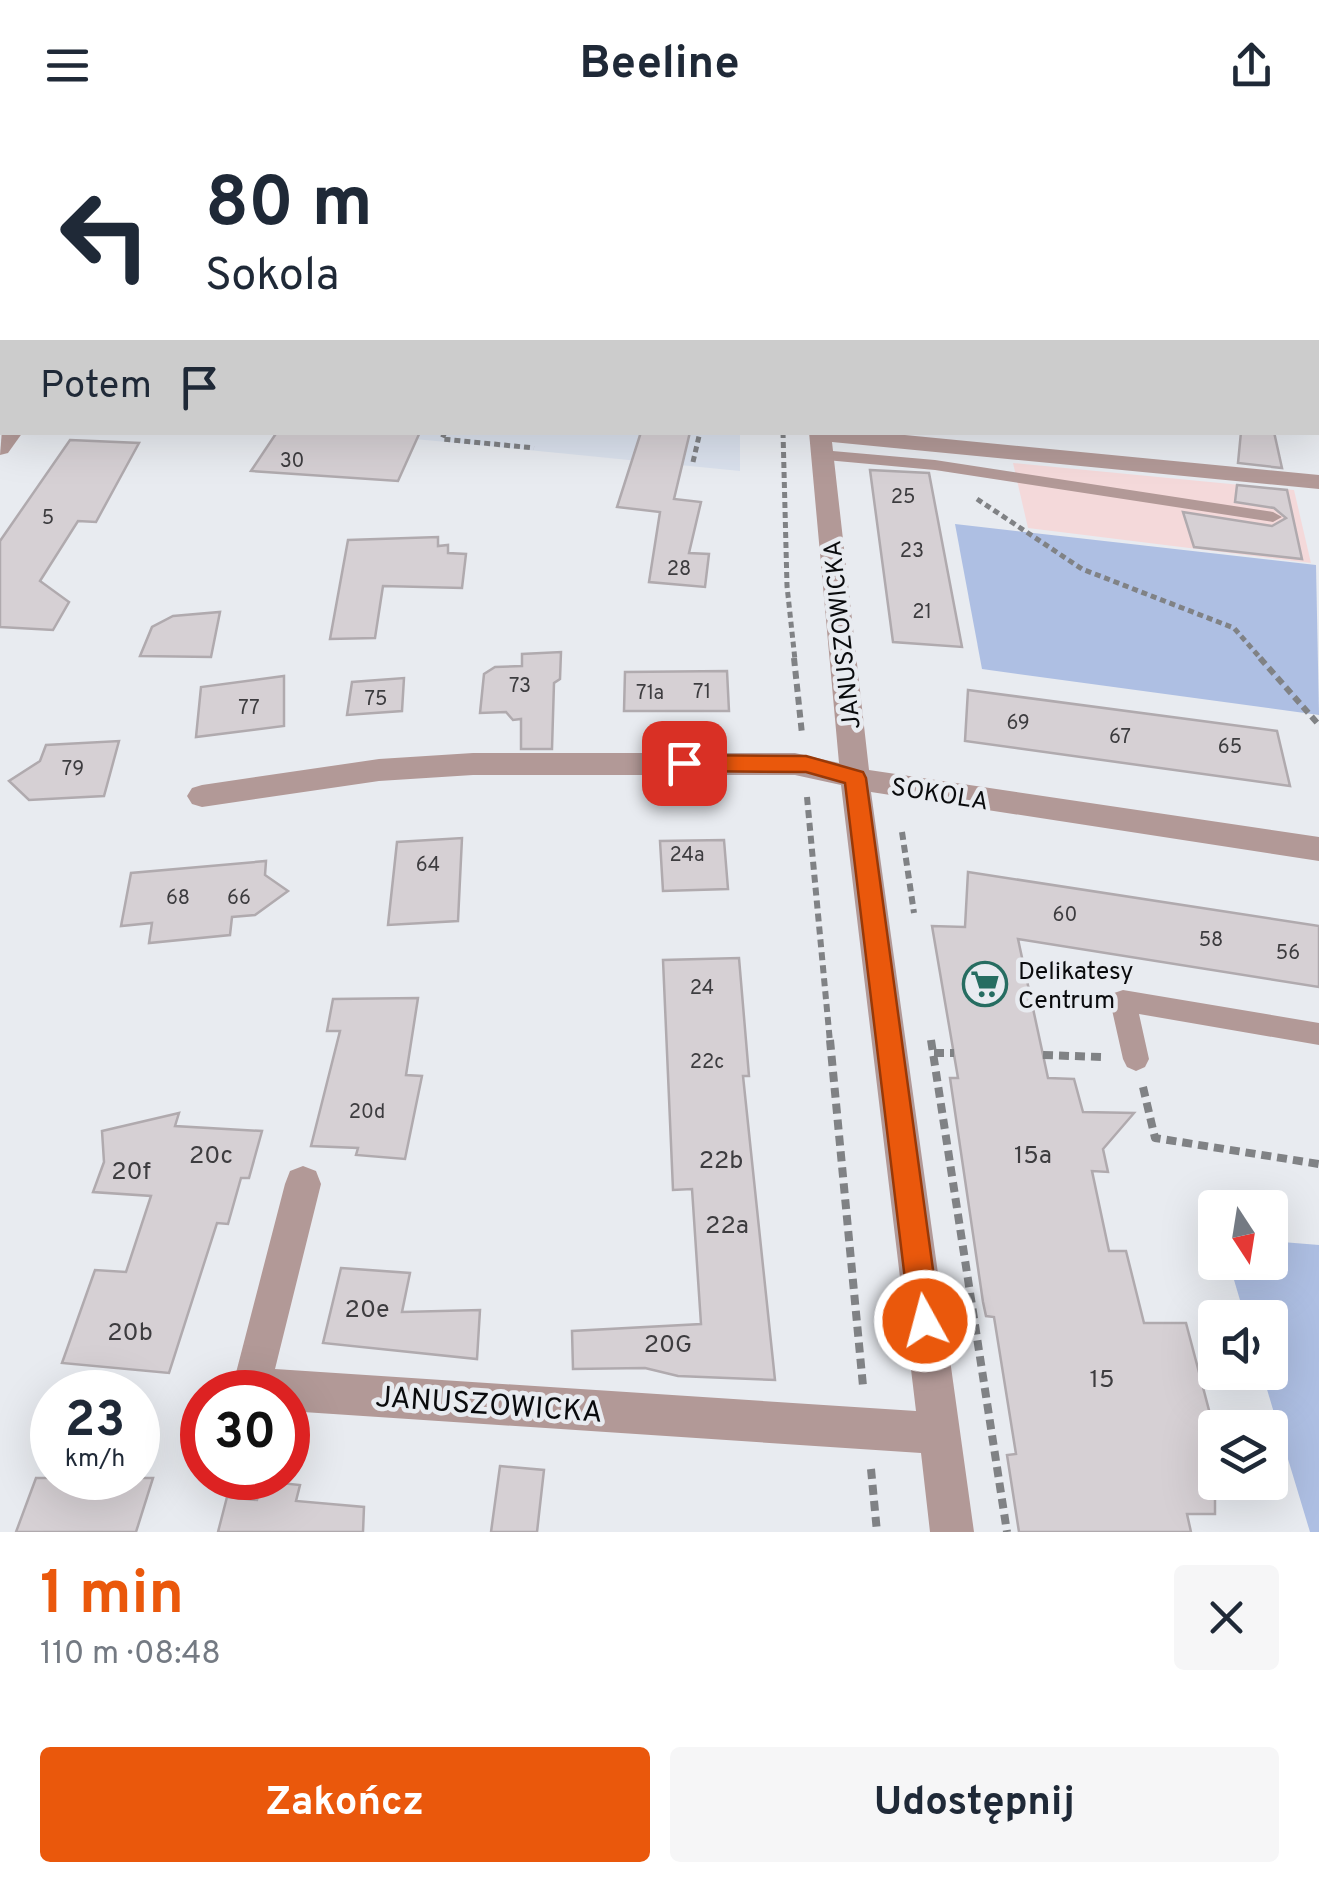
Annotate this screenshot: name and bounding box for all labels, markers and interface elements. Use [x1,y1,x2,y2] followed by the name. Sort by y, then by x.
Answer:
[579,37,740,94] text: Beeline
[40,38,95,93] icon: menu
[1224,38,1279,93] icon: share
[205,162,373,251] text: 80 m
[40,170,170,300] icon: left
[205,249,339,306] text: Sokola
[172,360,227,415] icon: arrive
[40,363,152,412] text: Potem
[280,449,304,475] house number: 30
[891,485,915,511] house number: 25
[42,506,54,532] house number: 5
[818,539,870,731] street label: JANUSZOWICKA
[900,539,924,565] house number: 23
[667,557,691,583] house number: 28
[912,600,932,626] house number: 21
[509,674,531,700] house number: 73
[693,680,711,706] house number: 71
[636,681,664,707] house number: 71a
[365,687,387,713] house number: 75
[238,696,260,722] house number: 77
[1006,711,1030,737] house number: 69
[642,721,727,806] pin
[1109,725,1131,751] house number: 67
[1218,735,1242,761] house number: 65
[657,736,712,791] icon: arrive
[62,757,84,783] house number: 79
[889,772,991,819] street label: SOKOLA
[670,843,704,869] house number: 24a
[416,853,440,879] house number: 64
[166,886,190,912] house number: 68
[227,886,251,912] house number: 66
[1053,903,1077,929] house number: 60
[1199,928,1223,954] house number: 58
[1276,941,1300,967] house number: 56
[1018,957,1134,1018] place label: Delikatesy Centrum
[962,961,1008,1007] supermarket icon: Delikatesy Centrum
[690,976,714,1002] house number: 24
[690,1050,724,1076] house number: 22c
[349,1100,385,1126] house number: 20d
[189,1141,233,1173] house number: 20c
[1014,1141,1052,1173] house number: 15a
[699,1146,743,1178] house number: 22b
[111,1157,151,1189] house number: 20f
[1198,1190,1288,1280] north arrow
[1198,1190,1288,1500] map controls
[705,1211,749,1243] house number: 22a
[873,1269,977,1373] position arrow
[345,1295,389,1327] house number: 20e
[1198,1300,1288,1390] button: sound
[107,1318,153,1350] house number: 20b
[644,1330,692,1362] house number: 20G
[1090,1365,1114,1397] house number: 15
[180,1370,310,1500] speed limit sign: 30
[374,1380,604,1433] street label: JANUSZOWICKA
[65,1391,125,1454] text: 23
[1198,1410,1288,1500] button: layers
[65,1444,125,1476] text: km/h
[40,1559,184,1635] text: 1 min
[1174,1565,1279,1670] button: close
[40,1635,221,1675] text: 110 m · 08:48
[40,1747,650,1862] button: Zakończ
[670,1747,1279,1862] button: Udostępnij

